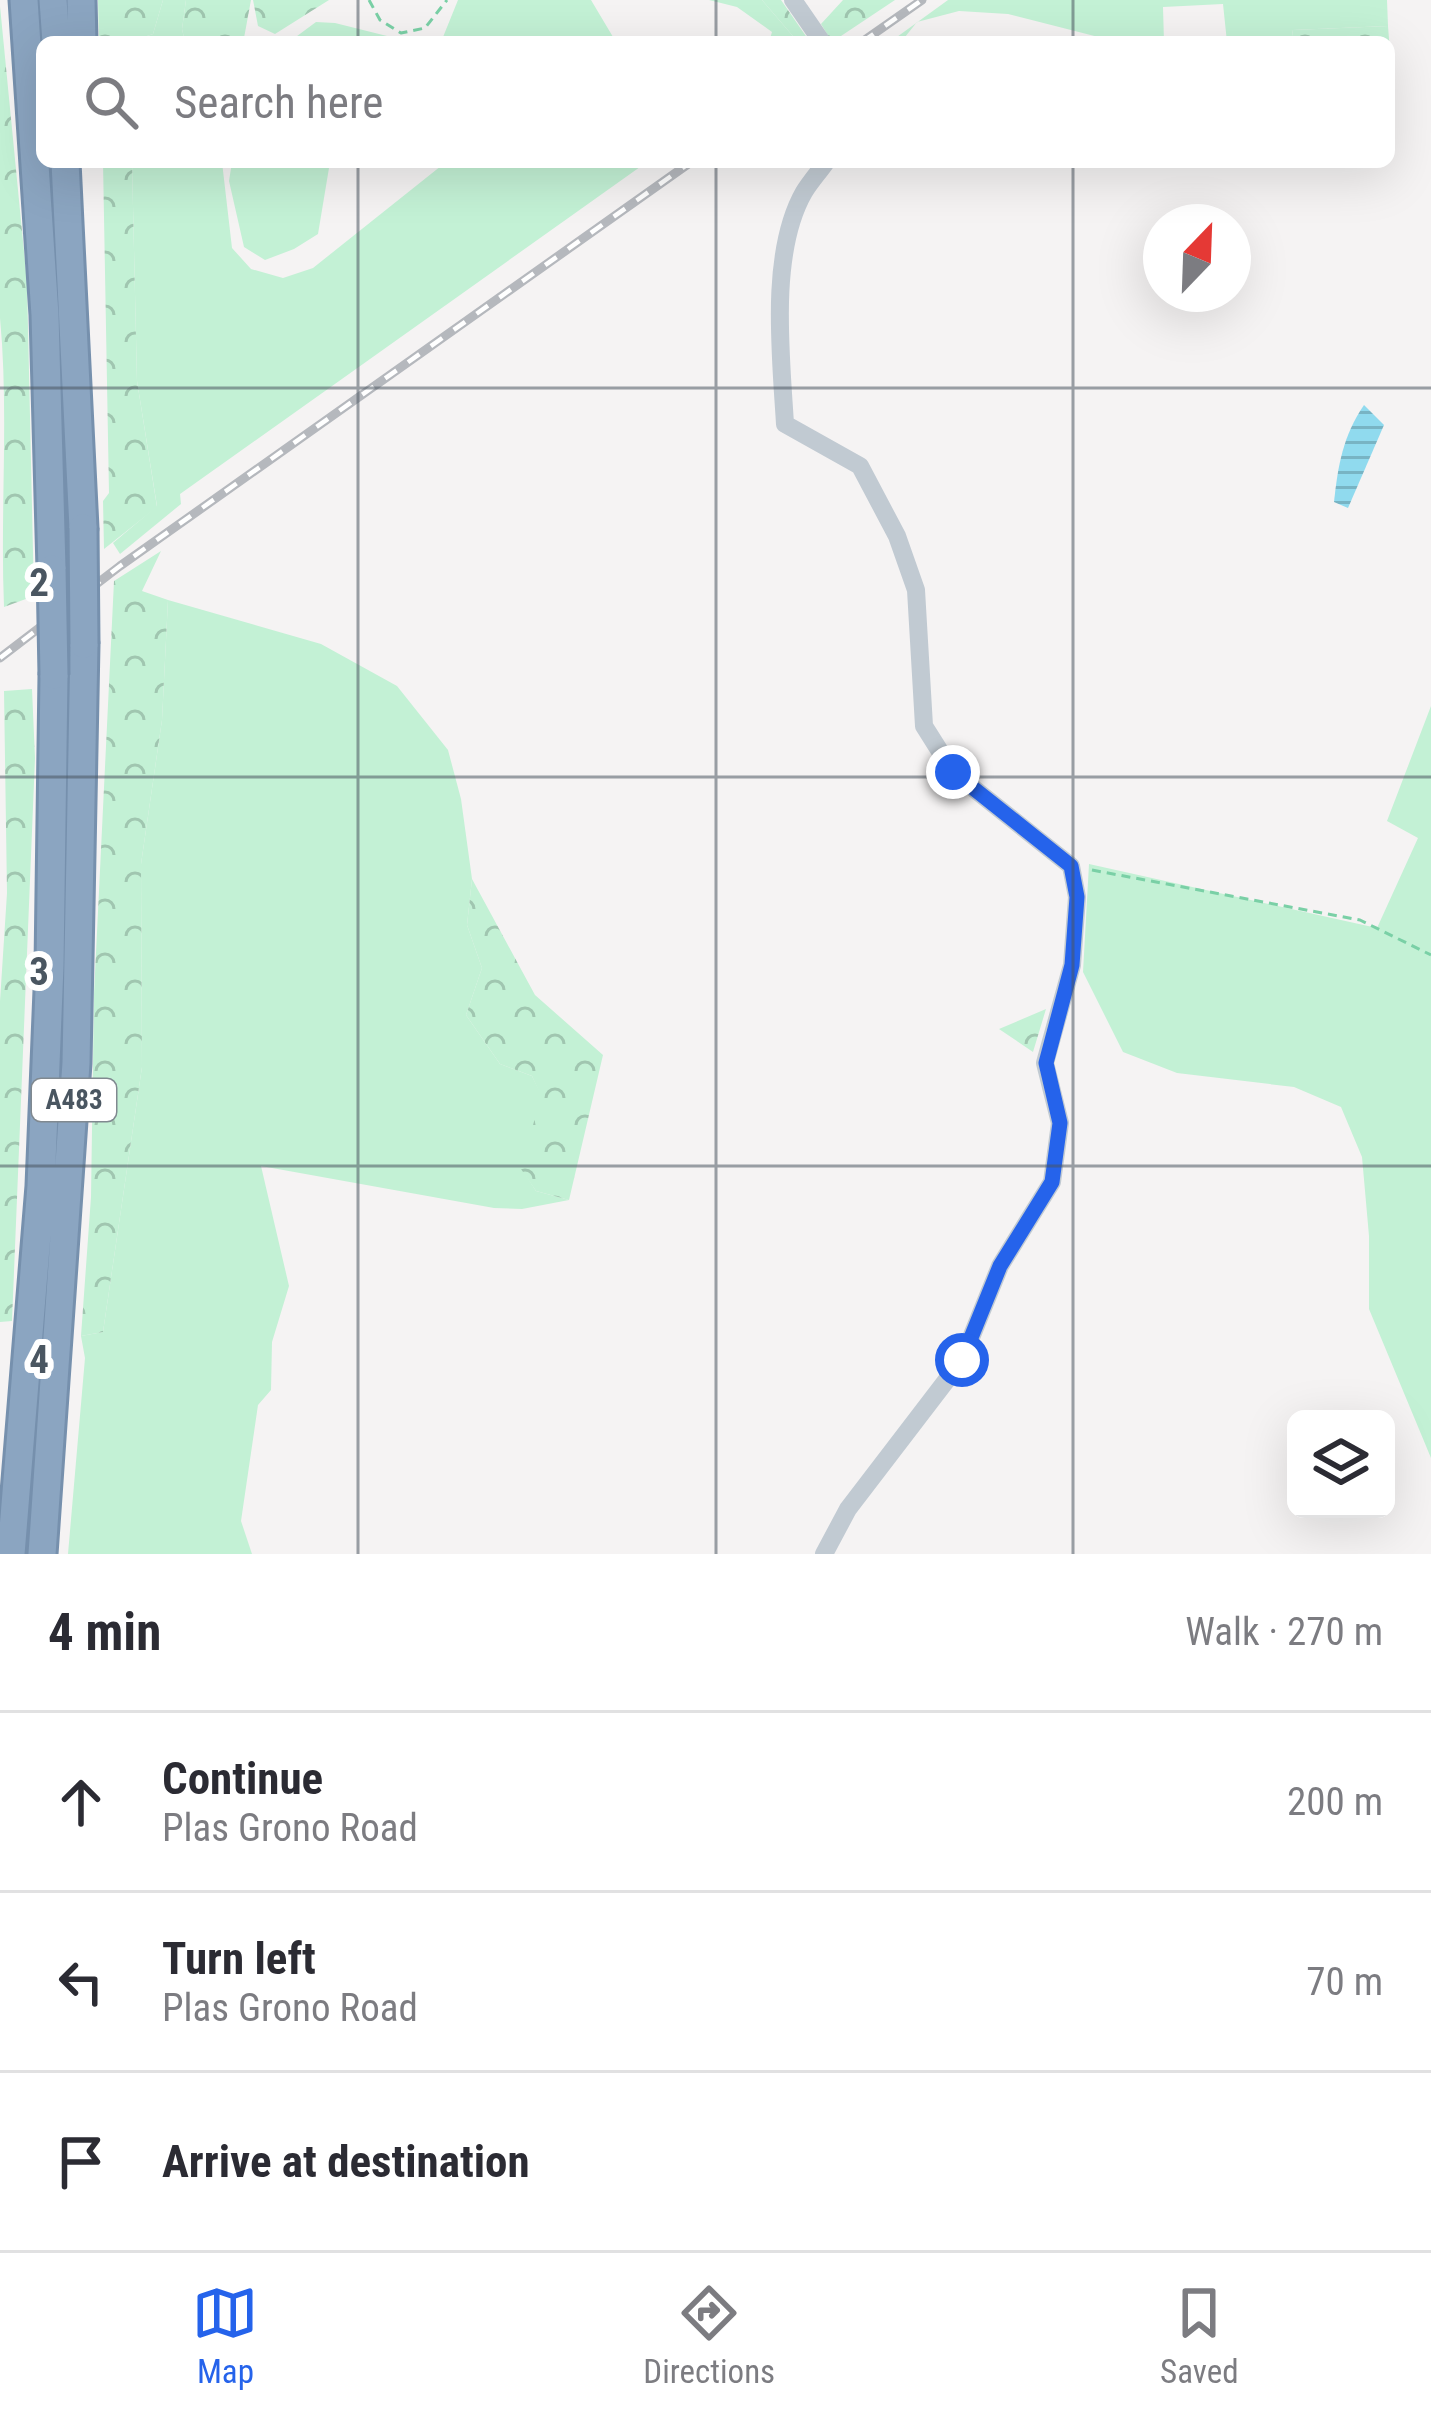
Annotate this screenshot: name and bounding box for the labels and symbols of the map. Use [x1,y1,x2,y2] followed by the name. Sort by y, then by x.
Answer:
[1143,204,1251,312] north arrow
[29,560,49,606] text: 2
[926,745,980,799] route end
[29,949,49,995] text: 3
[32,1079,116,1121] road number: A483
[935,1333,989,1387] route start
[29,1337,49,1383] text: 4

